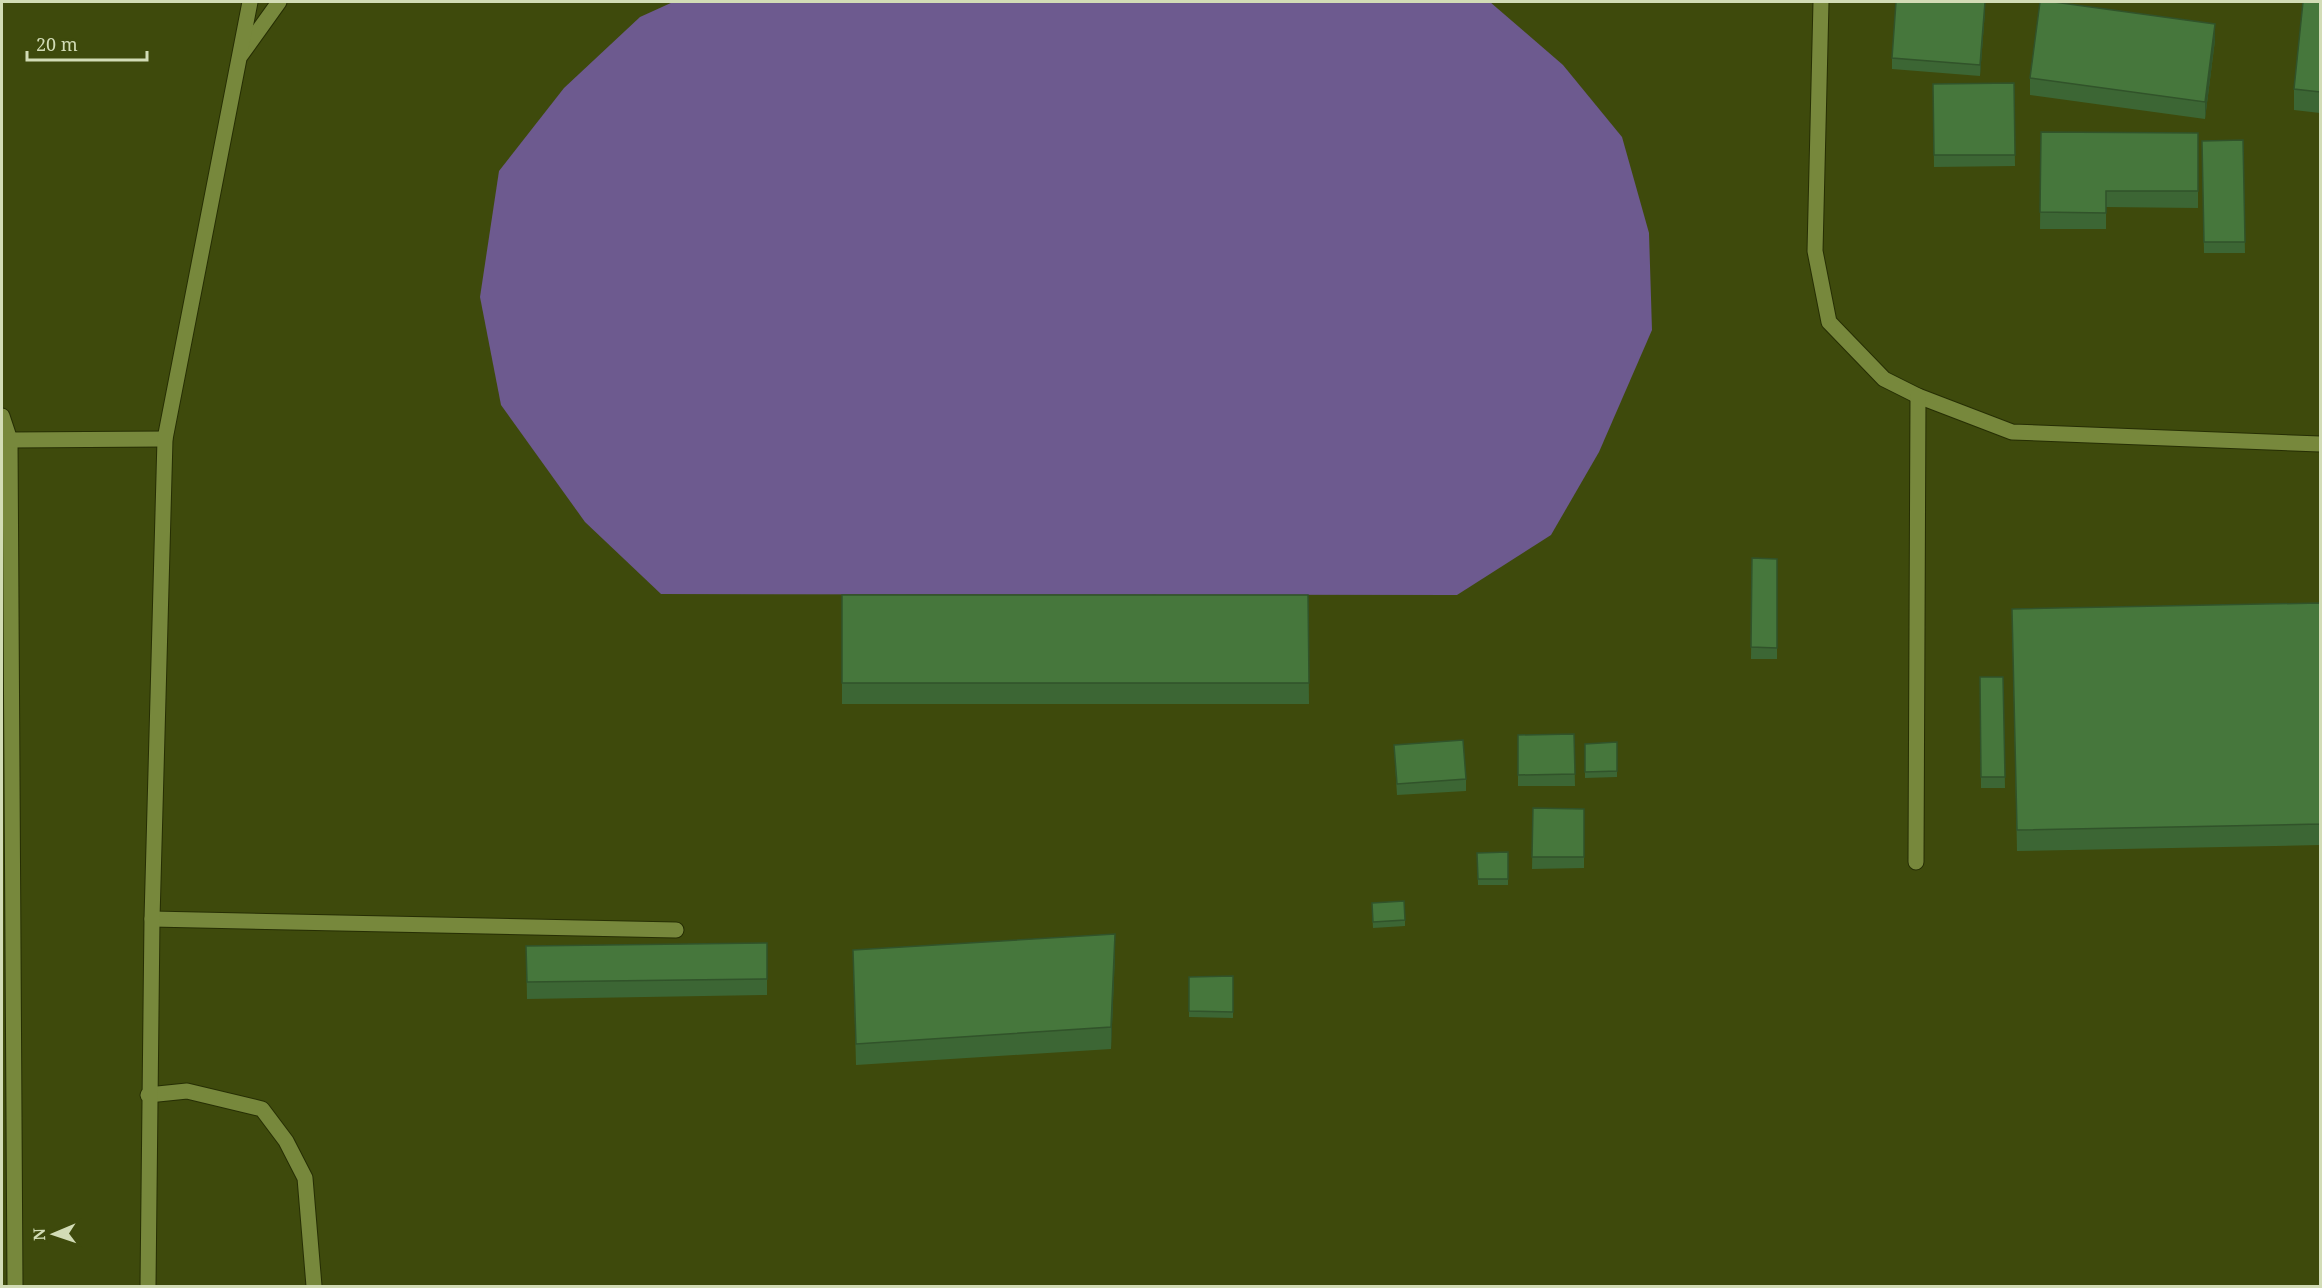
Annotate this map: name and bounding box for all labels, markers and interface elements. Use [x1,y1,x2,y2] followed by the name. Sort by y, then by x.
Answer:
[27,24,147,62] scale bar
[36,32,78,56] text: 20 m
[24,1204,84,1264] north arrow
[28,1227,50,1241] text: N

